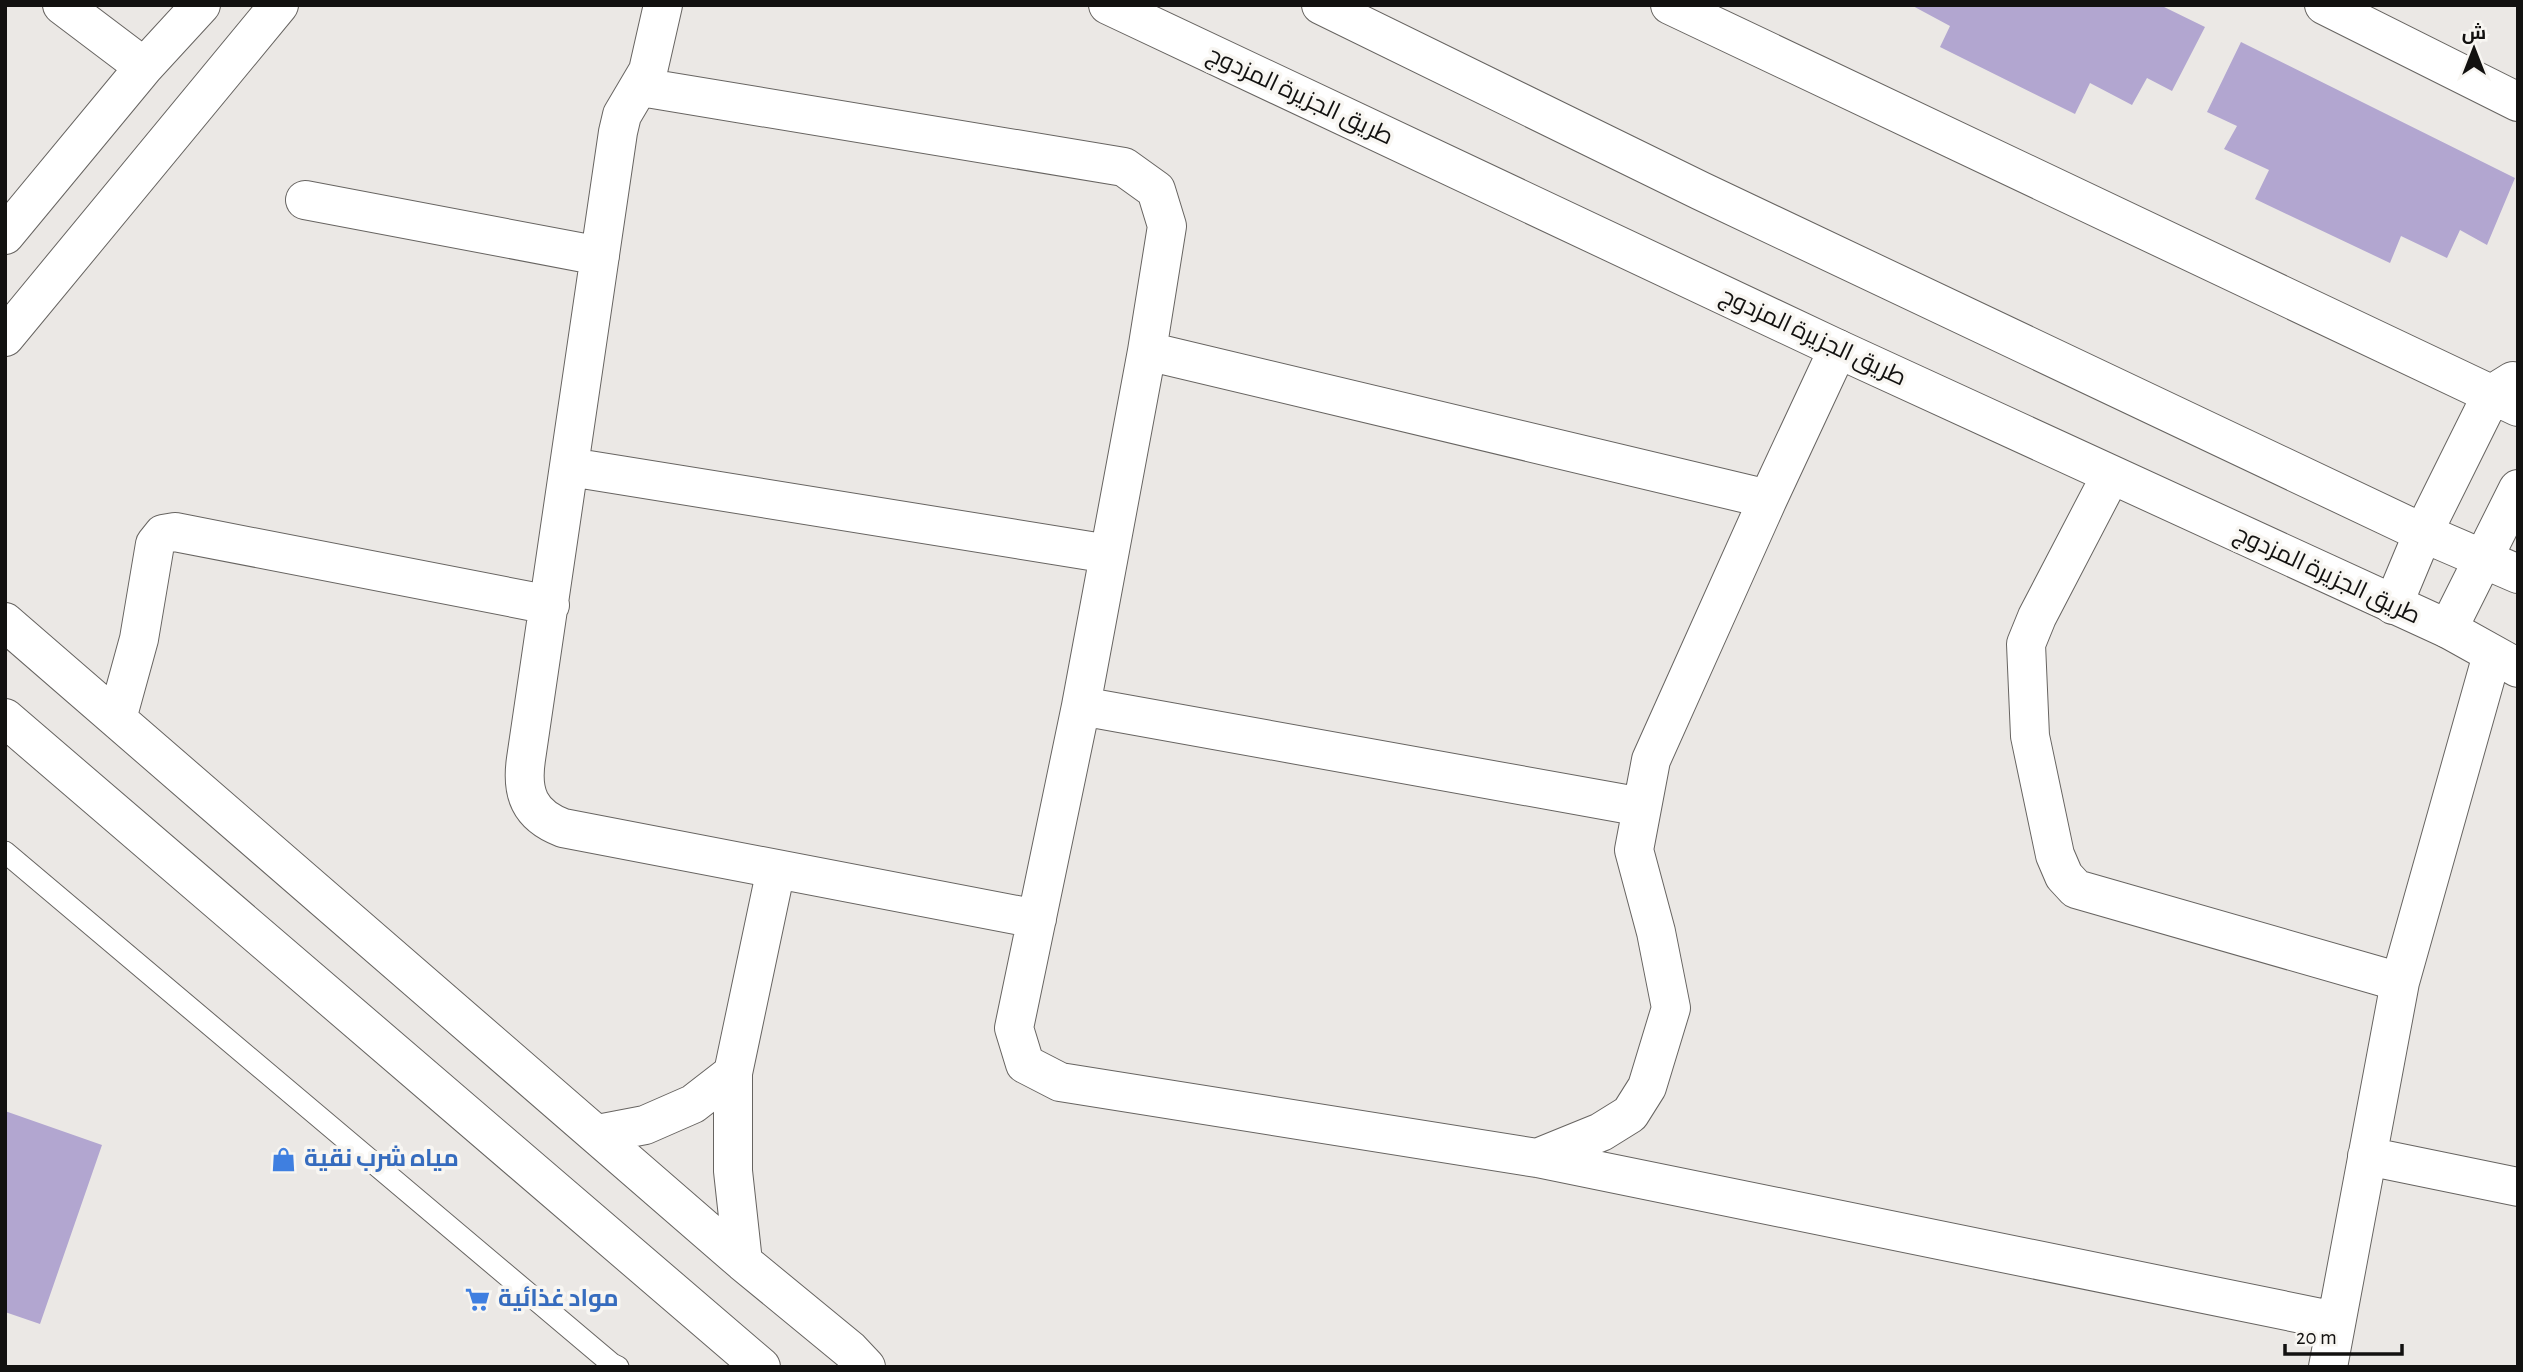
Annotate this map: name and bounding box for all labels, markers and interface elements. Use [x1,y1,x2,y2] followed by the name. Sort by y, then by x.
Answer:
[2439,14,2509,84] north arrow
[2462,23,2486,44] text: ش
[1202,42,1397,152] street label: طريق الجزيرة المزدوج
[1715,283,1910,393] street label: طريق الجزيرة المزدوج
[2229,521,2424,631] street label: طريق الجزيرة المزدوج
[270,1145,298,1173] shop icon: مياه شرب نقية
[304,1145,459,1172] place label: مياه شرب نقية
[464,1285,492,1313] supermarket icon: مواد غذائية
[498,1286,619,1312] place label: مواد غذائية
[2285,1312,2402,1356] scale bar
[2296,1327,2337,1348] text: 20 m

